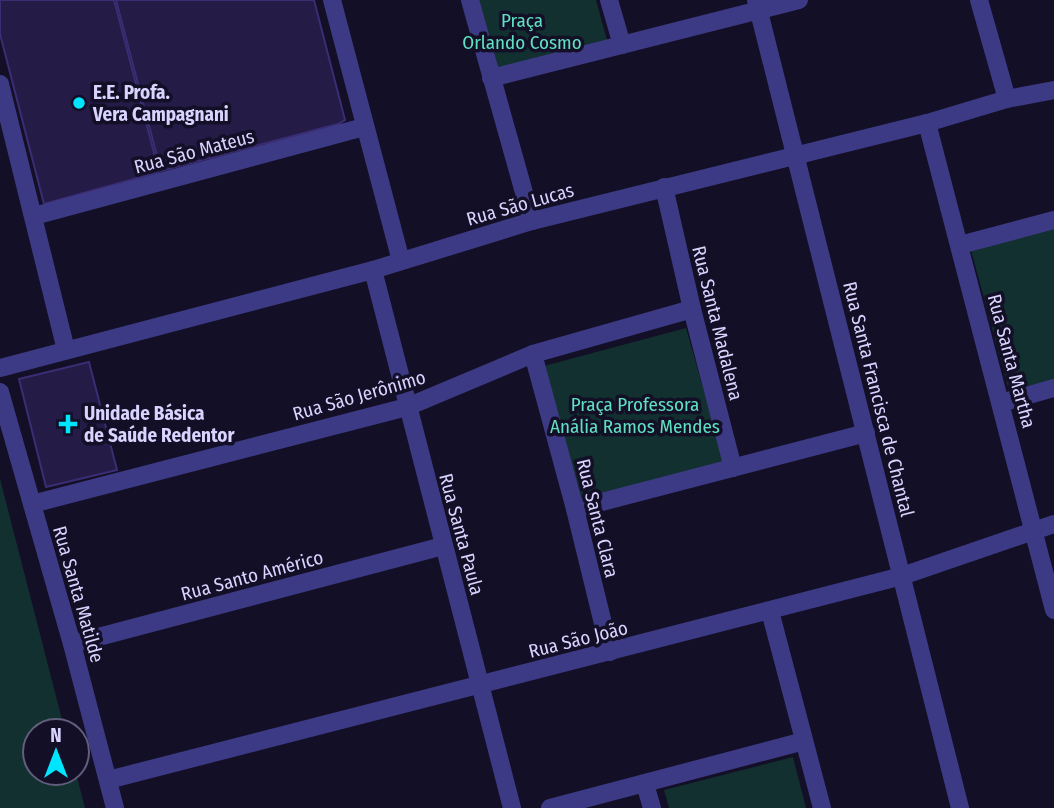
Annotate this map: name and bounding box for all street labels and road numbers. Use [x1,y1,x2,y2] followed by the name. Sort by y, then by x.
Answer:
[132,124,257,179] street label: Rua São Mateus
[464,178,576,231] street label: Rua São Lucas
[687,243,748,403] street label: Rua Santa Madalena
[838,279,919,519] street label: Rua Santa Francisca de Chantal
[983,292,1040,431] street label: Rua Santa Martha
[290,365,428,425] street label: Rua São Jerônimo
[572,456,623,580] street label: Rua Santa Clara
[434,471,489,598] street label: Rua Santa Paula
[48,523,109,665] street label: Rua Santa Matilde
[178,545,326,606] street label: Rua Santo Américo
[526,616,630,663] street label: Rua São João

